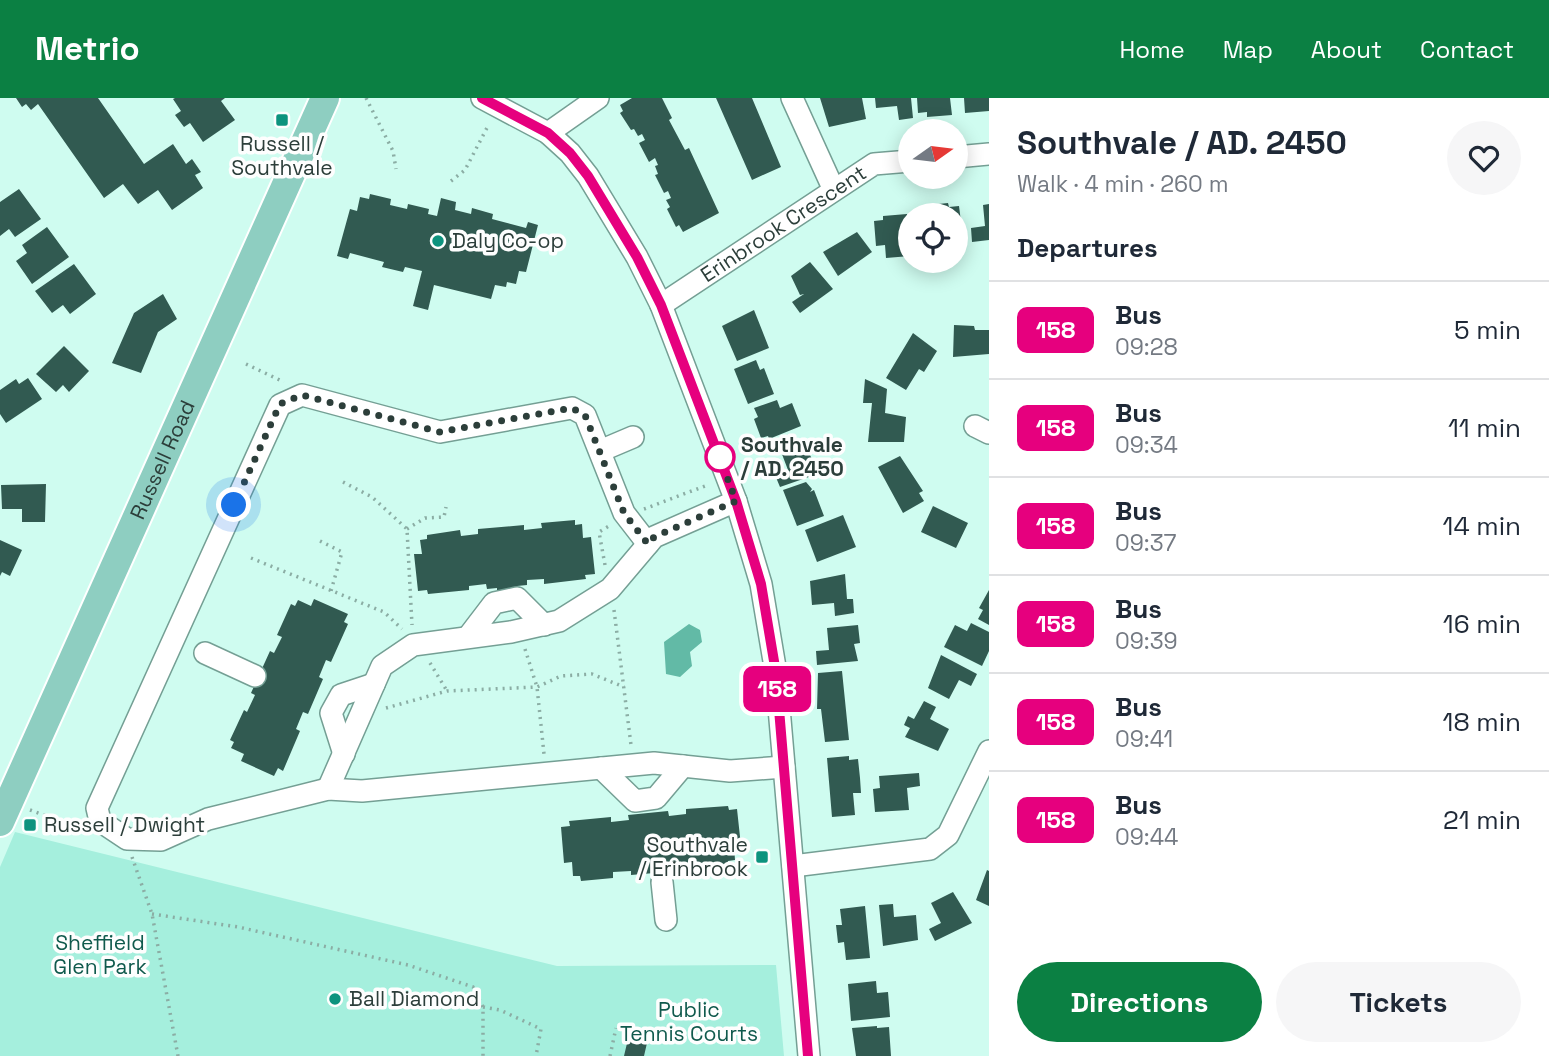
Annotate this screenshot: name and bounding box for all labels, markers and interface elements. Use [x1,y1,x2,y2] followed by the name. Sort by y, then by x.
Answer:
[35,28,140,70] text: Metrio
[1119,34,1185,65] text: Home
[1223,34,1273,65] text: Map
[1311,34,1382,65] text: About
[1420,34,1514,65] text: Contact
[274,112,290,128] marker: Russell / Southvale
[898,119,968,189] north arrow
[898,119,968,273] map controls
[1447,121,1521,195] button: heart
[1017,122,1347,164] text: Southvale / AD. 2450
[231,130,333,181] place label: Russell / Southvale
[695,159,871,288] street label: Erinbrook Crescent
[1017,169,1229,199] text: Walk · 4 min · 260 m
[898,203,968,273] button: locate
[452,227,564,254] place label: Daly Co-op
[1017,231,1158,265] text: Departures
[430,233,446,249] marker: Daly Co-op
[1115,298,1162,332] text: Bus
[1454,313,1521,347] text: 5 min
[1036,314,1075,345] text: 158
[1115,332,1178,362] text: 09:28
[124,396,201,524] street label: Russell Road
[1115,396,1162,430] text: Bus
[1448,411,1521,445] text: 11 min
[1036,412,1075,443] text: 158
[1115,430,1178,460] text: 09:34
[740,431,844,482] place label: Southvale / AD. 2450
[705,442,735,472] marker: Southvale / AD. 2450
[216,487,251,522] your location
[1115,494,1162,528] text: Bus
[1443,509,1521,543] text: 14 min
[1036,510,1075,541] text: 158
[1115,528,1177,558] text: 09:37
[1115,592,1162,626] text: Bus
[1443,607,1521,641] text: 16 min
[1036,608,1075,639] text: 158
[1115,626,1178,656] text: 09:39
[737,666,817,712] line badge: 158
[757,673,797,704] text: 158
[1115,690,1162,724] text: Bus
[1443,705,1521,739] text: 18 min
[1036,706,1075,737] text: 158
[1115,724,1173,754] text: 09:41
[1115,788,1162,822] text: Bus
[1443,803,1521,837] text: 21 min
[1036,804,1075,835] text: 158
[44,811,205,838] place label: Russell / Dwight
[22,817,38,833] marker: Russell / Dwight
[1115,822,1178,852] text: 09:44
[639,831,748,882] place label: Southvale / Erinbrook
[754,849,770,865] marker: Southvale / Erinbrook
[53,929,147,980] park label: Sheffield Glen Park
[1017,962,1262,1042] button: Directions
[1276,962,1521,1042] button: Tickets
[349,985,479,1012] place label: Ball Diamond
[327,991,343,1007] marker: Ball Diamond
[620,996,758,1047] park label: Public Tennis Courts

